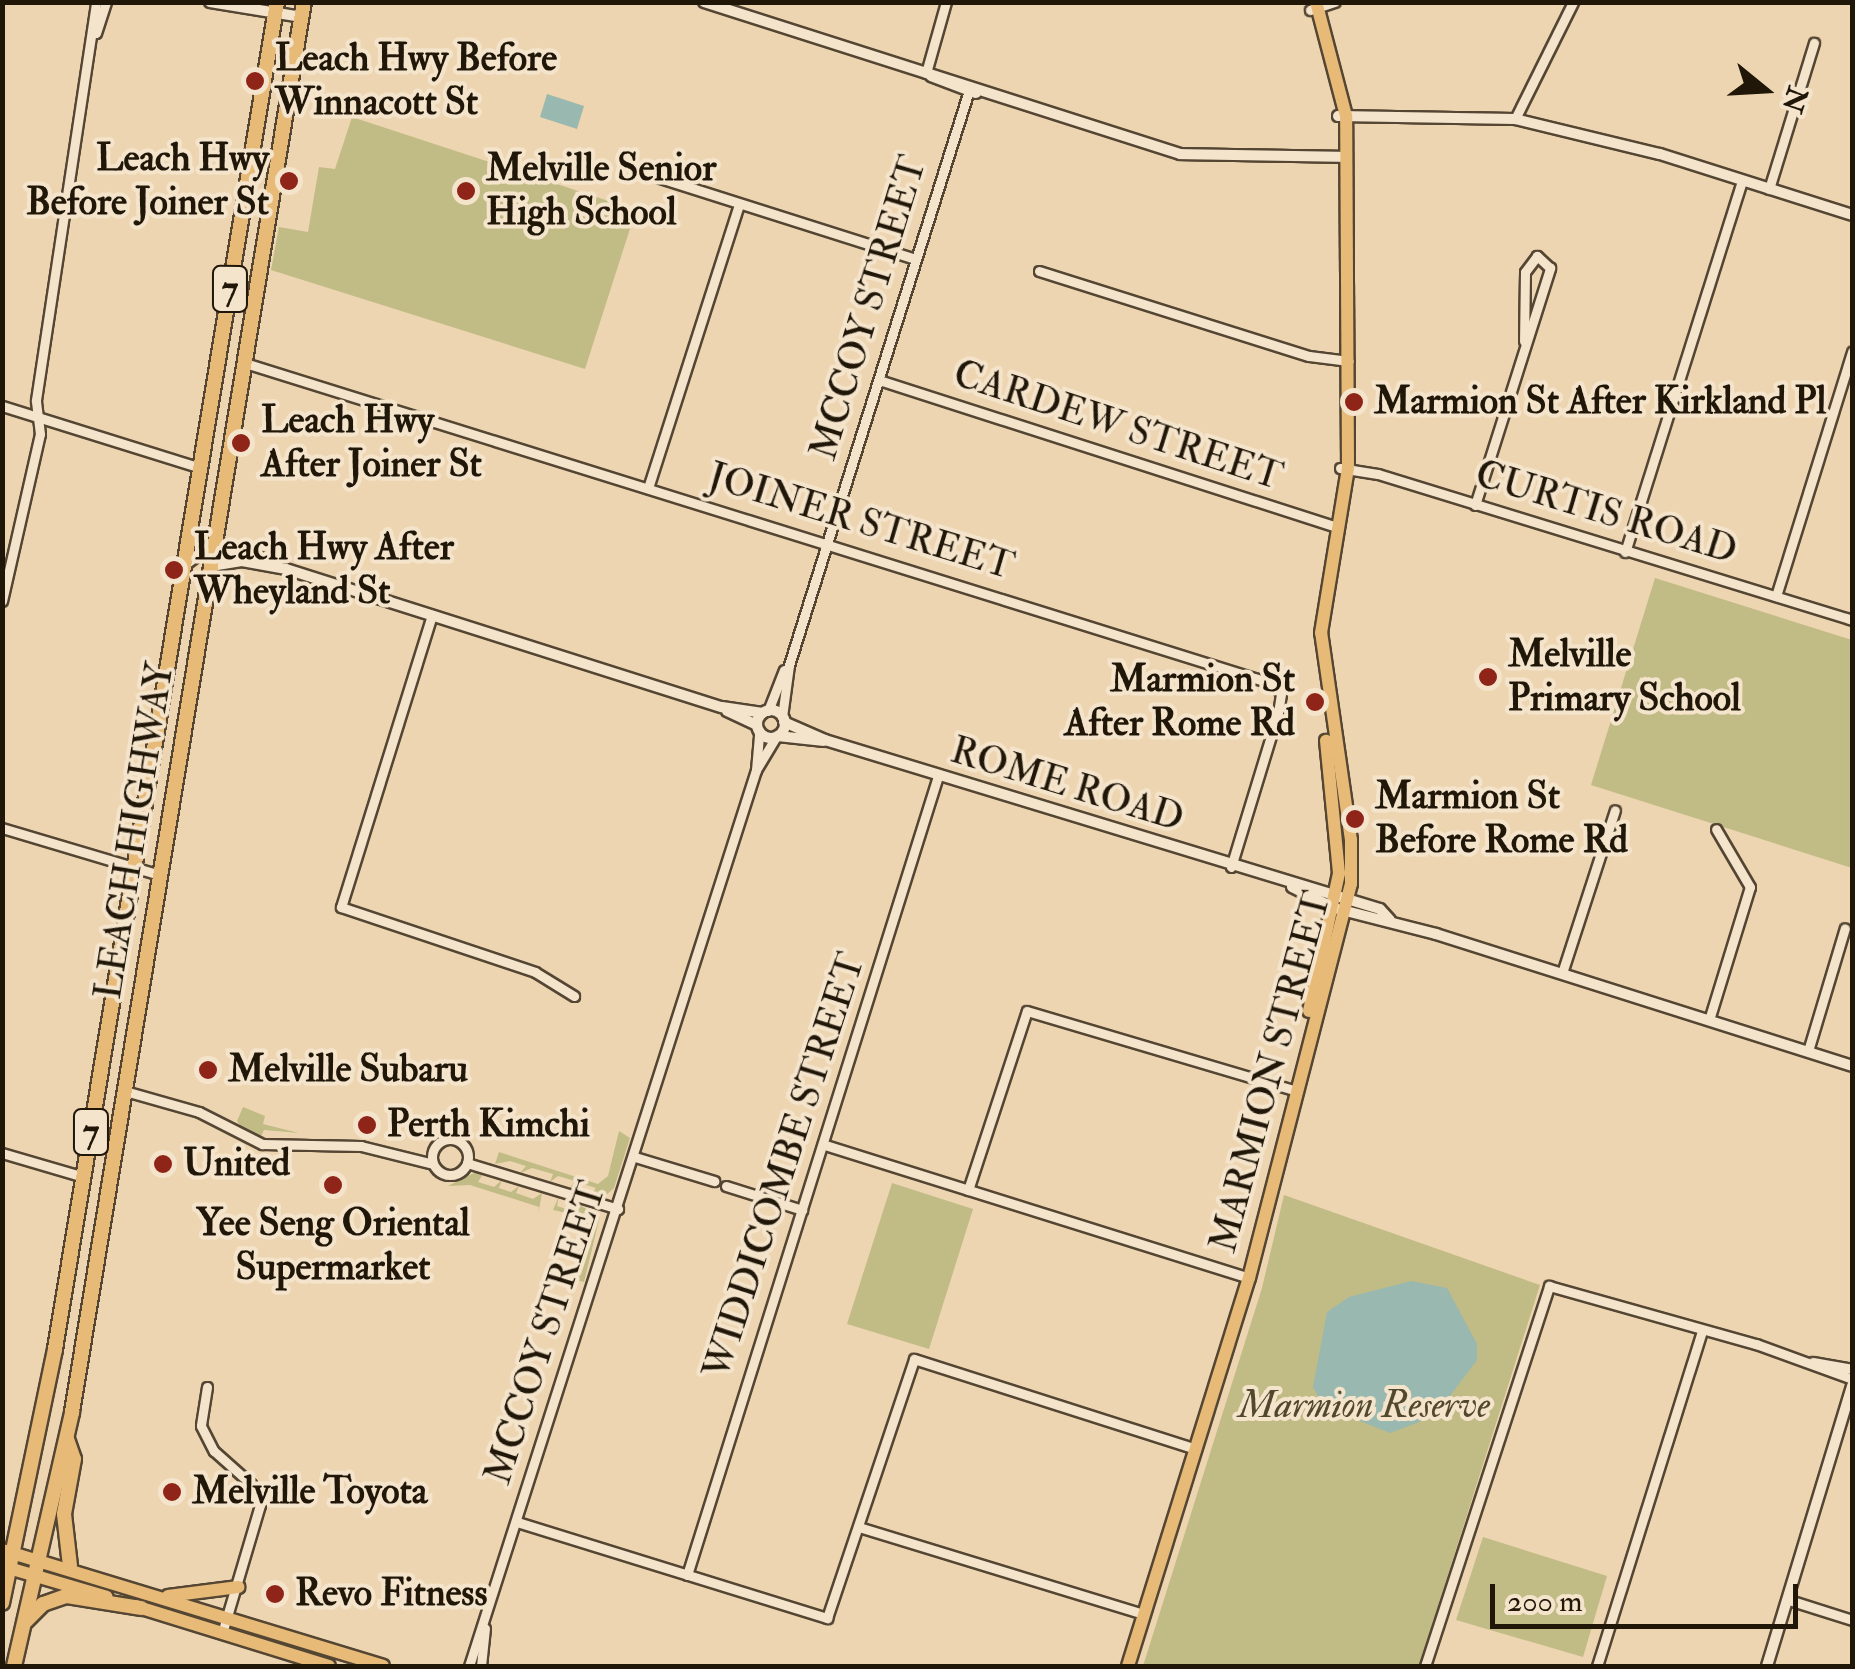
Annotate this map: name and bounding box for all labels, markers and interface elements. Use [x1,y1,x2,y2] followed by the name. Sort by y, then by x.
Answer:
[275,36,557,125] place label: Leach Hwy Before Winnacott St
[1715,40,1815,140] north arrow
[244,70,266,92] marker: Leach Hwy Before Winnacott St
[1773,82,1815,117] text: N
[26,136,269,225] place label: Leach Hwy Before Joiner St
[486,146,716,235] place label: Melville Senior High School
[801,151,937,465] street label: MCCOY STREET
[278,170,300,192] marker: Leach Hwy Before Joiner St
[455,180,477,202] marker: Melville Senior High School
[210,259,250,319] road number: 7
[948,351,1288,501] street label: CARDEW STREET
[1374,379,1826,425] place label: Marmion St After Kirkland Pl
[1343,391,1365,413] marker: Marmion St After Kirkland Pl
[261,398,482,488] place label: Leach Hwy After Joiner St
[230,432,252,454] marker: Leach Hwy After Joiner St
[1470,452,1742,574] street label: CURTIS ROAD
[703,454,1019,590] street label: JOINER STREET
[194,525,454,614] place label: Leach Hwy After Wheyland St
[163,559,185,581] marker: Leach Hwy After Wheyland St
[1508,632,1741,722] place label: Melville Primary School
[1064,657,1295,746] place label: Marmion St After Rome Rd
[86,659,184,1003] street label: LEACH HIGHWAY
[1477,666,1499,688] marker: Melville Primary School
[1304,691,1326,713] marker: Marmion St After Rome Rd
[945,728,1189,842] street label: ROME ROAD
[1375,774,1628,864] place label: Marmion St Before Rome Rd
[1344,808,1366,830] marker: Marmion St Before Rome Rd
[1201,887,1341,1257] street label: MARMION STREET
[695,947,875,1385] street label: WIDDICOMBE STREET
[228,1047,468,1093] place label: Melville Subaru
[197,1059,219,1081] marker: Melville Subaru
[71,1102,111,1162] road number: 7
[387,1102,590,1148] place label: Perth Kimchi
[356,1114,378,1136] marker: Perth Kimchi
[183,1141,290,1187] place label: United
[152,1153,174,1175] marker: United
[322,1174,344,1196] marker: Yee Seng Oriental Supermarket
[476,1176,616,1490] street label: MCCOY STREET
[196,1201,470,1290] place label: Yee Seng Oriental Supermarket
[1238,1383,1490,1429] park label: Marmion Reserve
[192,1469,427,1515] place label: Melville Toyota
[161,1481,183,1503] marker: Melville Toyota
[1495,1564,1802,1626] scale bar
[295,1571,487,1617] place label: Revo Fitness
[264,1583,286,1605] marker: Revo Fitness
[1507,1583,1583,1620] text: 200 m

